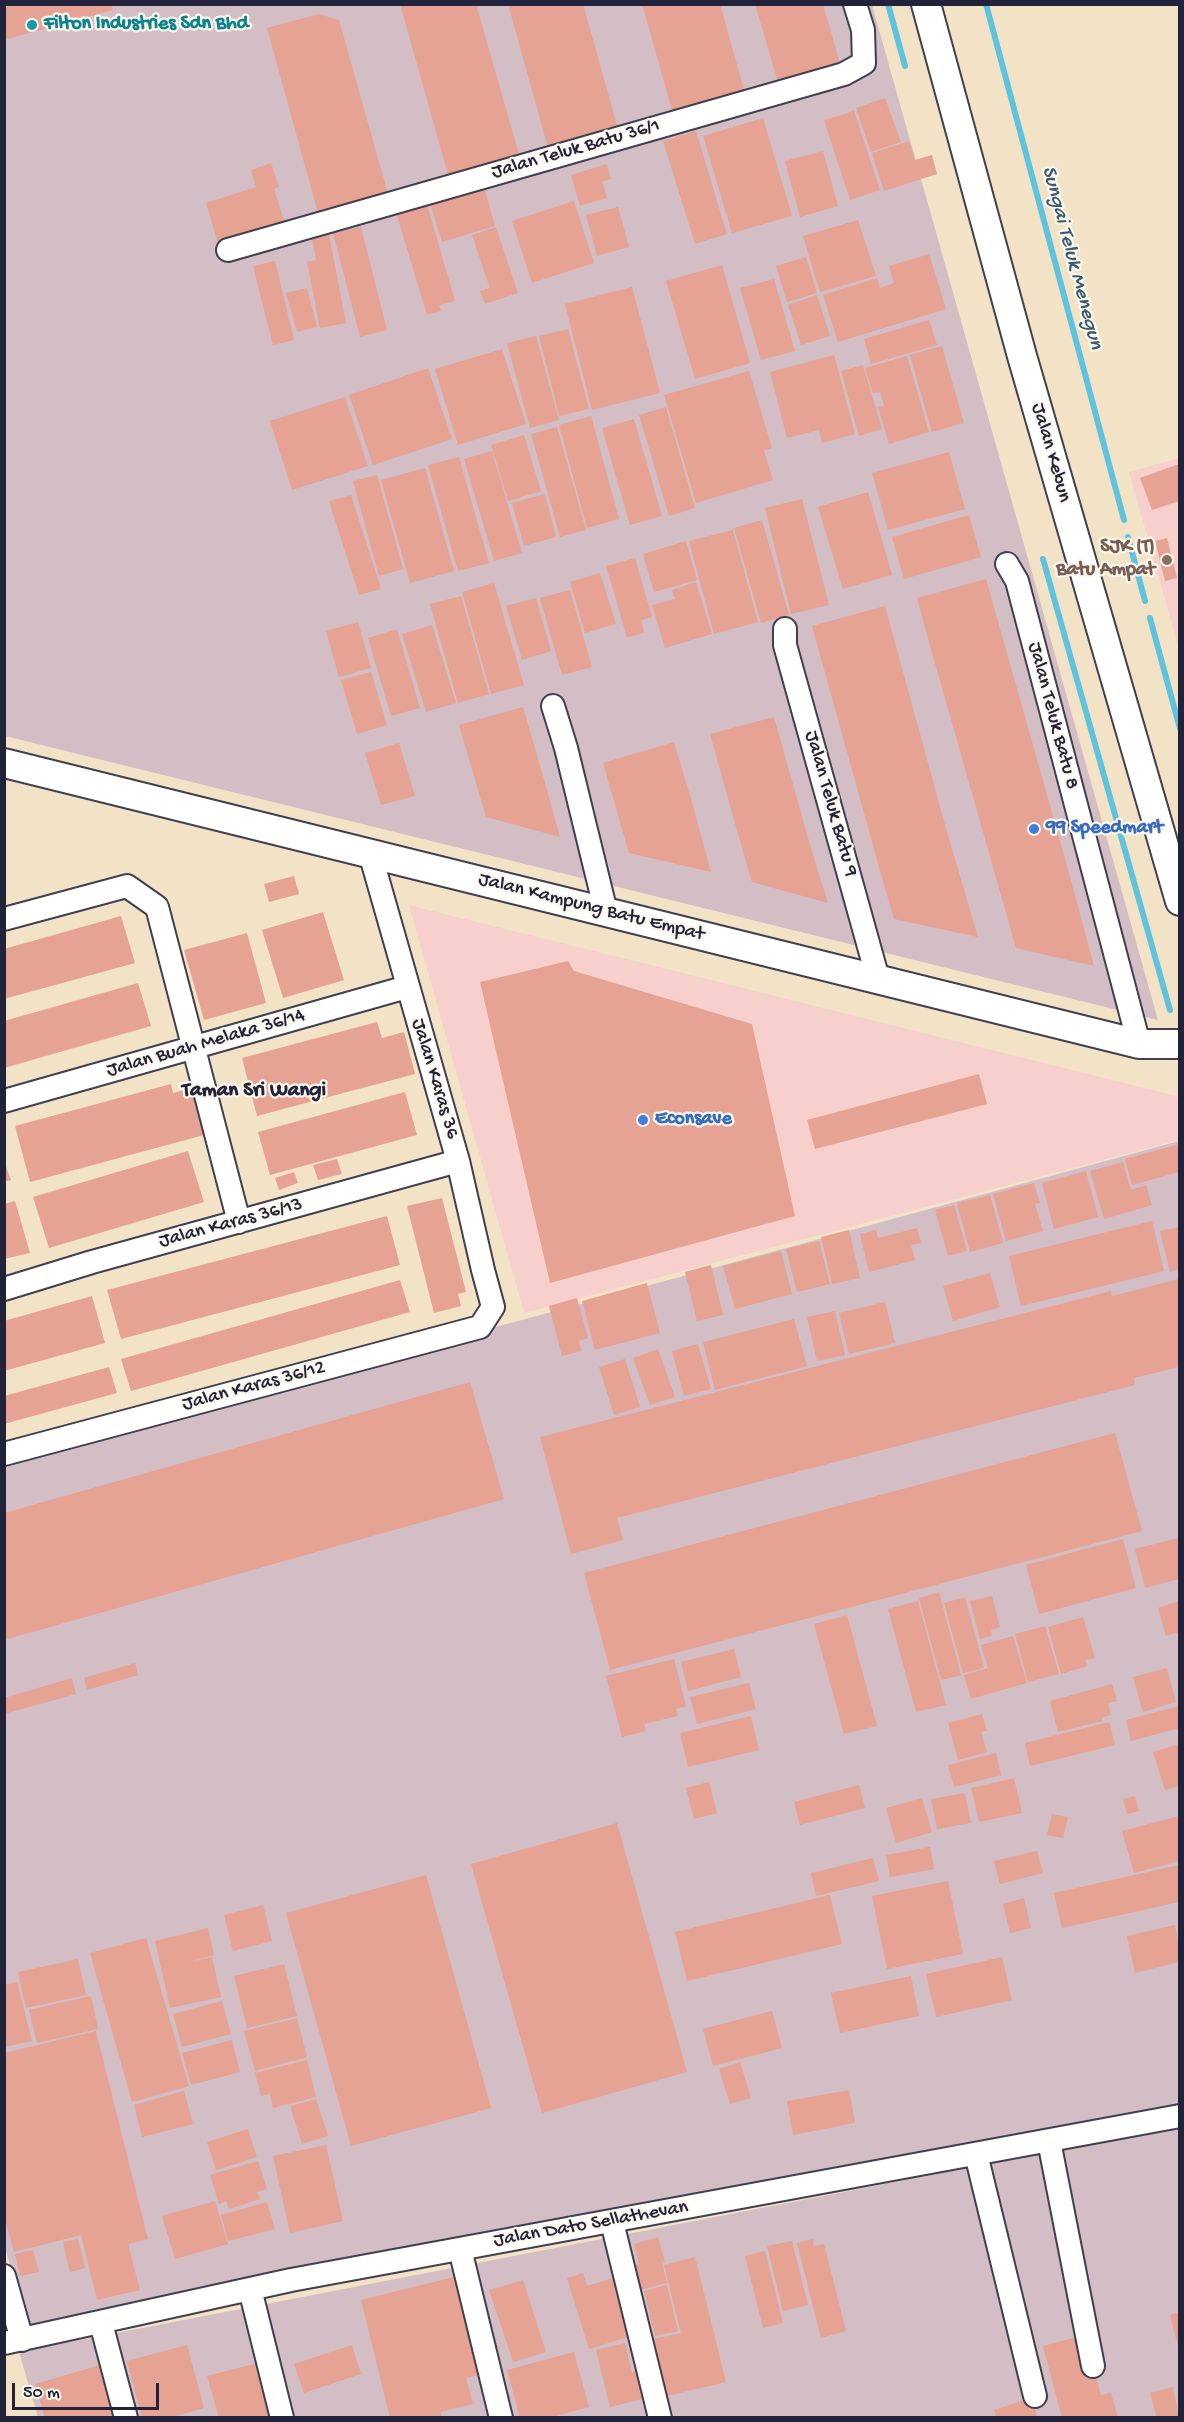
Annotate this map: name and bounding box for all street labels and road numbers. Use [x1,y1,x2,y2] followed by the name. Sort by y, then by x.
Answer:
[489,114,663,186] street label: Jalan Teluk Batu 36/1
[1024,401,1076,505] street label: Jalan Kebun
[1021,640,1083,792] street label: Jalan Teluk Batu 8
[798,728,862,880] street label: Jalan Teluk Batu 9
[476,868,706,948] street label: Jalan Kampung Batu Empat
[104,1004,308,1084] street label: Jalan Buah Melaka 36/14
[404,1016,464,1142] street label: Jalan Karas 36
[157,1193,305,1255] street label: Jalan Karas 36/13
[180,1356,328,1418] street label: Jalan Karas 36/12
[492,2196,690,2254] street label: Jalan Dato Sellathevan

